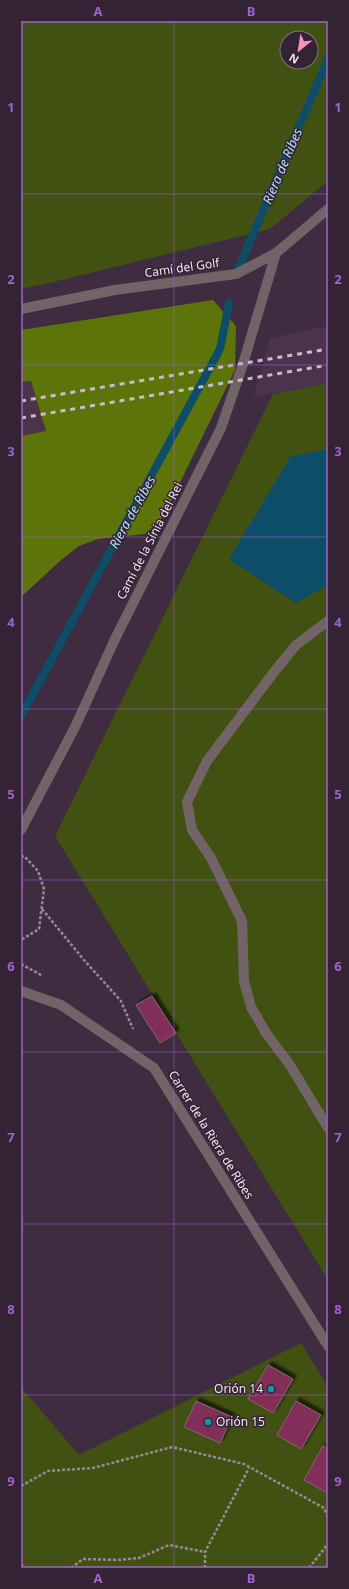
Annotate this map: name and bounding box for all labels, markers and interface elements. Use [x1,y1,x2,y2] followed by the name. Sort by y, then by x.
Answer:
[94,2,103,20] text: A
[247,2,255,20] text: B
[279,30,319,70] north arrow
[286,50,301,68] text: N
[7,98,15,116] text: 1
[334,98,342,116] text: 1
[258,125,306,207] water label: Riera de Ribes
[143,254,221,281] street label: Camí del Golf
[7,270,15,288] text: 2
[334,270,342,288] text: 2
[7,442,15,460] text: 3
[334,442,342,460] text: 3
[105,472,160,552] water label: Riera de Ribes
[113,479,187,602] street label: Camí de la Sínia del Rei
[7,613,15,631] text: 4
[334,613,342,631] text: 4
[7,785,15,803] text: 5
[334,785,342,803] text: 5
[7,957,15,975] text: 6
[334,957,342,975] text: 6
[165,1067,258,1202] street label: Carrer de la Riera de Ribes
[7,1128,15,1146] text: 7
[334,1128,342,1146] text: 7
[7,1300,15,1318] text: 8
[334,1300,342,1318] text: 8
[214,1380,263,1397] place label: Orión 14
[266,1384,276,1394] marker: Orión 14
[216,1413,265,1430] place label: Orión 15
[203,1417,213,1427] marker: Orión 15
[7,1472,15,1490] text: 9
[334,1472,342,1490] text: 9
[94,1569,103,1587] text: A
[247,1569,255,1587] text: B

